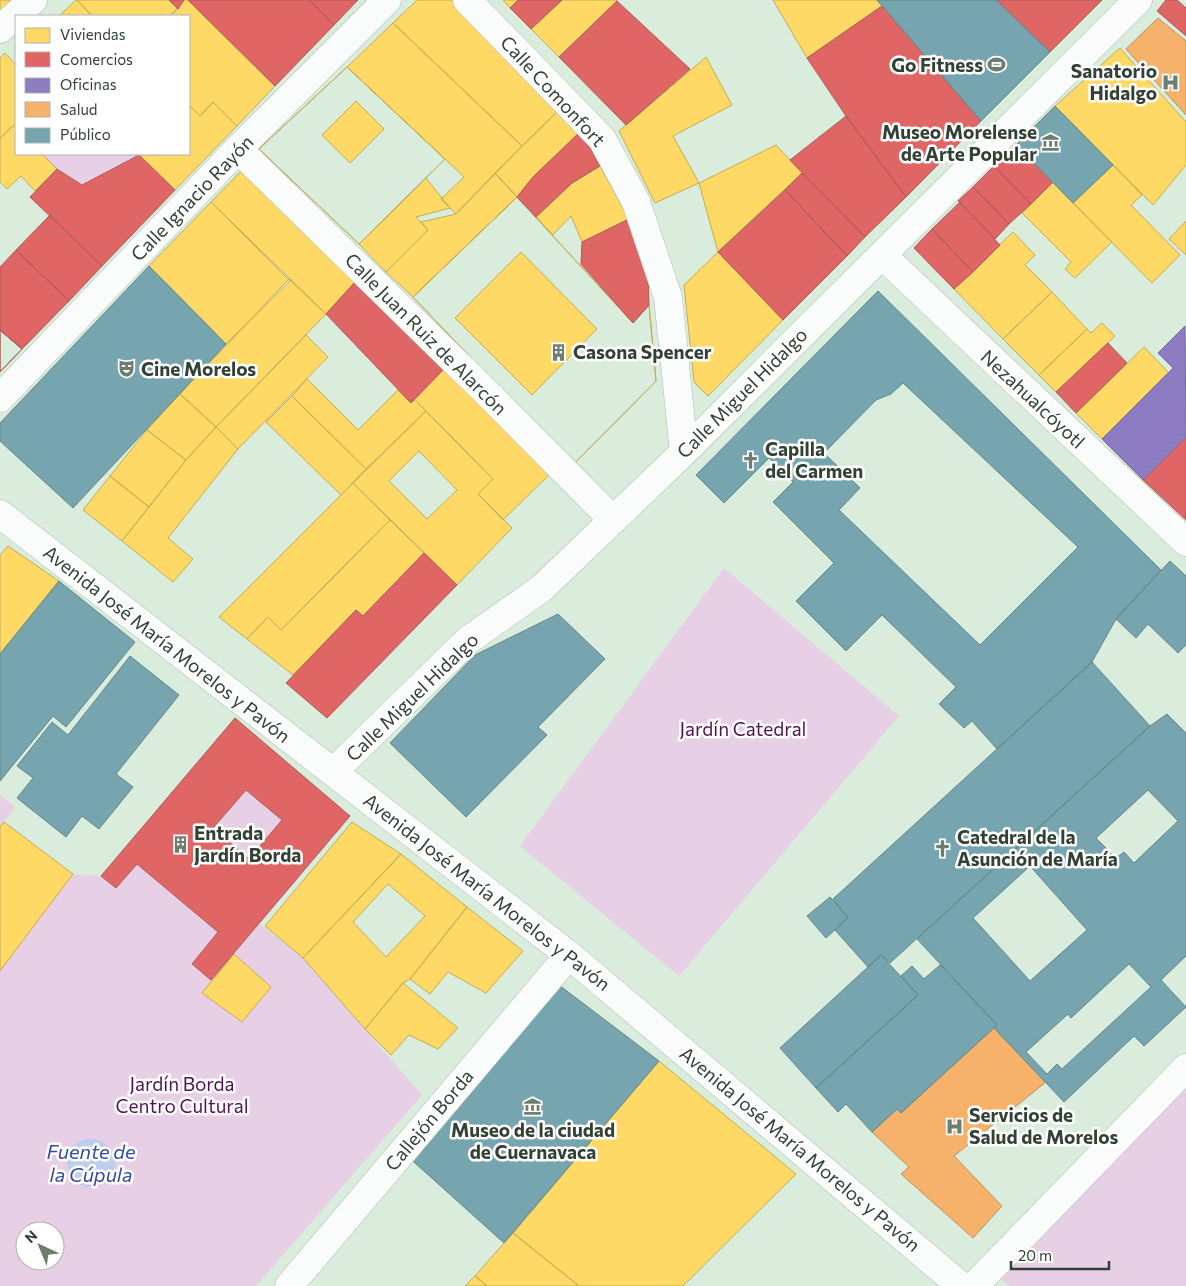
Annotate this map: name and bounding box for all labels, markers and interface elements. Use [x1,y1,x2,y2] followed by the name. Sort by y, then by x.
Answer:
[15,15,190,155] legend
[60,25,126,43] text: Viviendas
[496,30,611,151] street label: Calle Comonfort
[60,50,133,68] text: Comercios
[891,53,983,76] place label: Go Fitness
[987,55,1007,75] sports icon: Go Fitness
[1071,59,1157,104] place label: Sanatorio Hidalgo
[1161,72,1181,92] hospital icon: Sanatorio Hidalgo
[60,75,117,93] text: Oficinas
[60,100,98,118] text: Salud
[882,120,1037,165] place label: Museo Morelense de Arte Popular
[60,125,111,143] text: Público
[126,130,258,265] street label: Calle Ignacio Rayón
[1041,133,1061,153] museum icon: Museo Morelense de Arte Popular
[341,248,512,419] street label: Calle Juan Ruiz de Alarcón
[672,323,812,463] street label: Calle Miguel Hidalgo
[573,340,712,363] place label: Casona Spencer
[549,342,569,362] building icon: Casona Spencer
[977,345,1090,453] street label: Nezahualcóyotl
[141,357,256,380] place label: Cine Morelos
[117,359,137,379] theatre icon: Cine Morelos
[765,437,863,482] place label: Capilla del Carmen
[741,450,761,470] church icon: Capilla del Carmen
[39,540,295,747] street label: Avenida José María Morelos y Pavón
[341,628,483,766] street label: Calle Miguel Hidalgo
[680,717,806,740] park label: Jardín Catedral
[359,788,615,995] street label: Avenida José María Morelos y Pavón
[194,821,301,866] place label: Entrada Jardín Borda
[957,825,1118,870] place label: Catedral de la Asunción de María
[170,834,190,854] building icon: Entrada Jardín Borda
[933,838,953,858] church icon: Catedral de la Asunción de María
[675,1041,925,1256] street label: Avenida José María Morelos y Pavón
[380,1064,478,1175] street label: Callejón Borda
[116,1072,249,1117] park label: Jardín Borda Centro Cultural
[523,1097,543,1117] museum icon: Museo de la ciudad de Cuernavaca
[969,1103,1118,1148] place label: Servicios de Salud de Morelos
[945,1116,965,1136] hospital icon: Servicios de Salud de Morelos
[451,1118,615,1163] place label: Museo de la ciudad de Cuernavaca
[47,1139,136,1186] water label: Fuente de la Cúpula
[15,1221,65,1271] north arrow
[21,1227,40,1246] text: N
[1011,1238,1108,1270] scale bar
[1018,1246,1052,1264] text: 20 m

